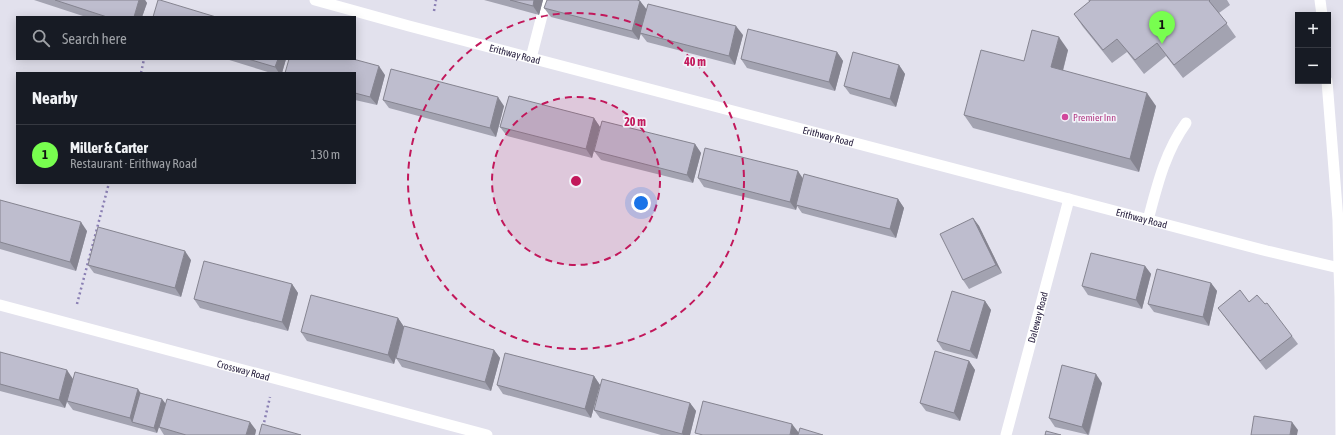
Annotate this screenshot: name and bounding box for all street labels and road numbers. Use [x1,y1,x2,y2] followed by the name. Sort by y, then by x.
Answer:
[488,42,542,66] street label: Erithway Road
[801,124,855,148] street label: Erithway Road
[1115,207,1169,231] street label: Erithway Road
[1026,290,1050,344] street label: Daleway Road
[216,358,271,383] street label: Crossway Road

